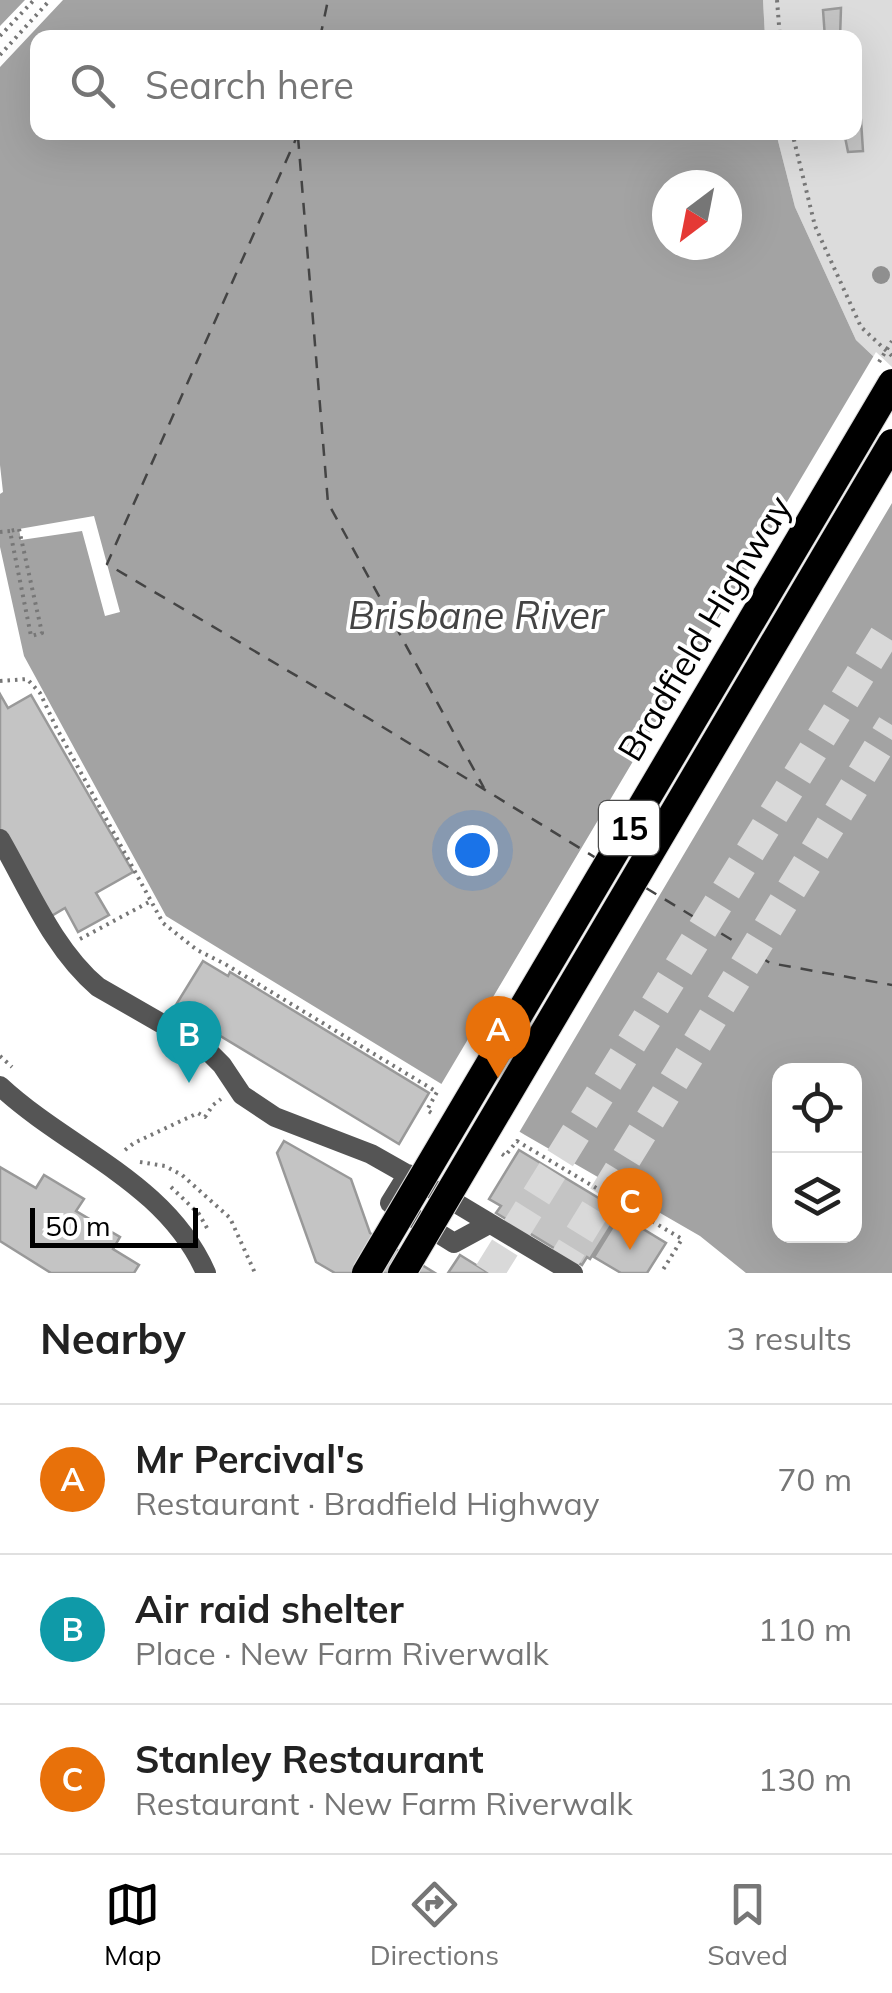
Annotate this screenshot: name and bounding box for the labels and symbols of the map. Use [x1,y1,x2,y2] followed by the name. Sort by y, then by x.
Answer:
[652,170,742,260] north arrow
[607,487,801,769] street label: Bradfield Highway
[348,591,606,639] water label: Brisbane River
[599,801,659,855] road number: 15
[447,825,498,876] your location
[466,996,530,1078] pin: A
[156,1000,222,1083] pin: B
[598,1168,662,1250] pin: C
[30,1203,198,1248] scale bar

